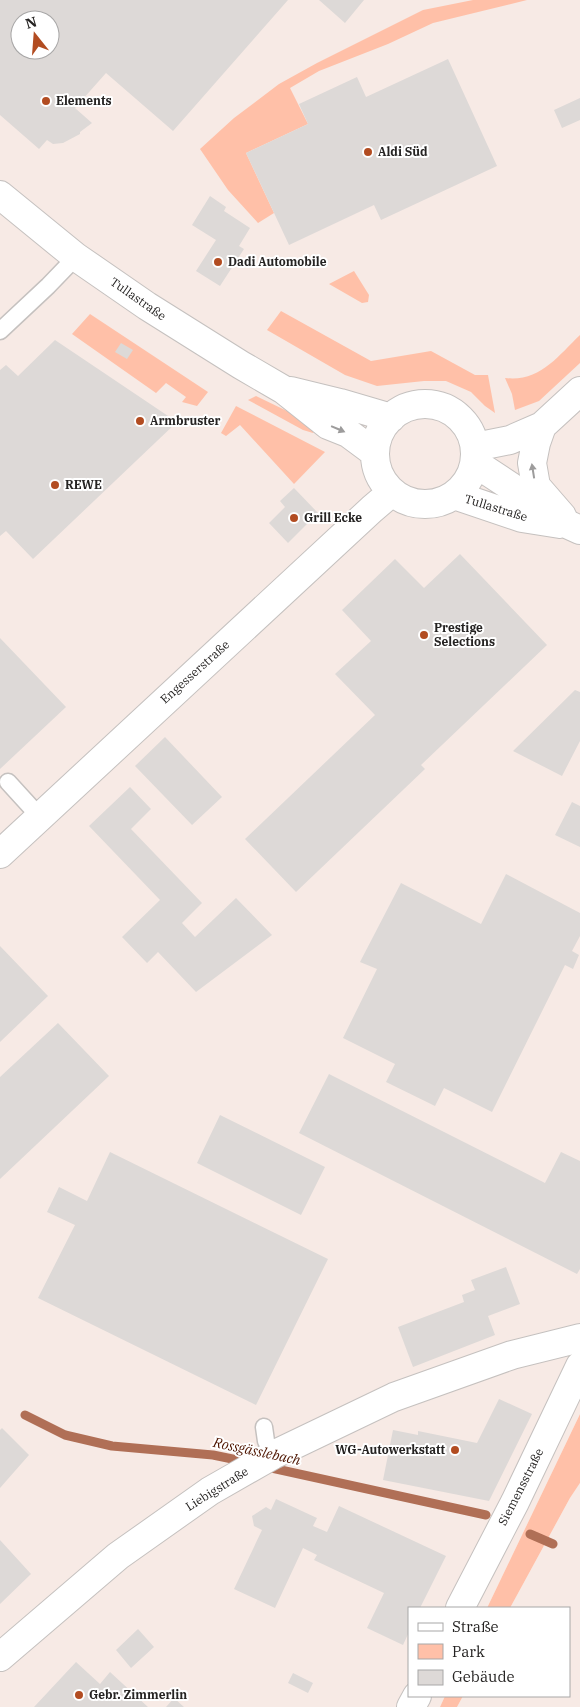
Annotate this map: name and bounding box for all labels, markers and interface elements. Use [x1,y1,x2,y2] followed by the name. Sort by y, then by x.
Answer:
[10,10,60,60] north arrow
[23,12,39,33] text: N
[56,93,112,108] place label: Elements
[40,95,52,107] marker: Elements
[378,144,428,159] place label: Aldi Süd
[362,146,374,158] marker: Aldi Süd
[228,254,327,269] place label: Dadi Automobile
[212,256,224,268] marker: Dadi Automobile
[107,274,169,323] street label: Tullastraße
[150,413,221,428] place label: Armbruster
[134,415,146,427] marker: Armbruster
[331,425,345,433] one-way arrow
[529,463,537,479] one-way arrow
[65,477,102,492] place label: REWE
[49,479,61,491] marker: REWE
[463,491,529,524] street label: Tullastraße
[304,510,362,525] place label: Grill Ecke
[288,512,300,524] marker: Grill Ecke
[434,620,495,649] place label: Prestige Selections
[418,629,430,641] marker: Prestige Selections
[157,637,232,707] street label: Engesserstraße
[211,1433,303,1469] water label: Rossgässlebach
[335,1442,446,1457] place label: WG-Autowerkstatt
[449,1444,461,1456] marker: WG-Autowerkstatt
[495,1446,546,1528] street label: Siemensstraße
[183,1463,251,1514] street label: Liebigstraße
[408,1607,570,1697] legend
[452,1617,499,1636] text: Straße
[452,1642,485,1661] text: Park
[452,1667,515,1686] text: Gebäude
[89,1687,187,1702] place label: Gebr. Zimmerlin
[73,1689,85,1701] marker: Gebr. Zimmerlin

